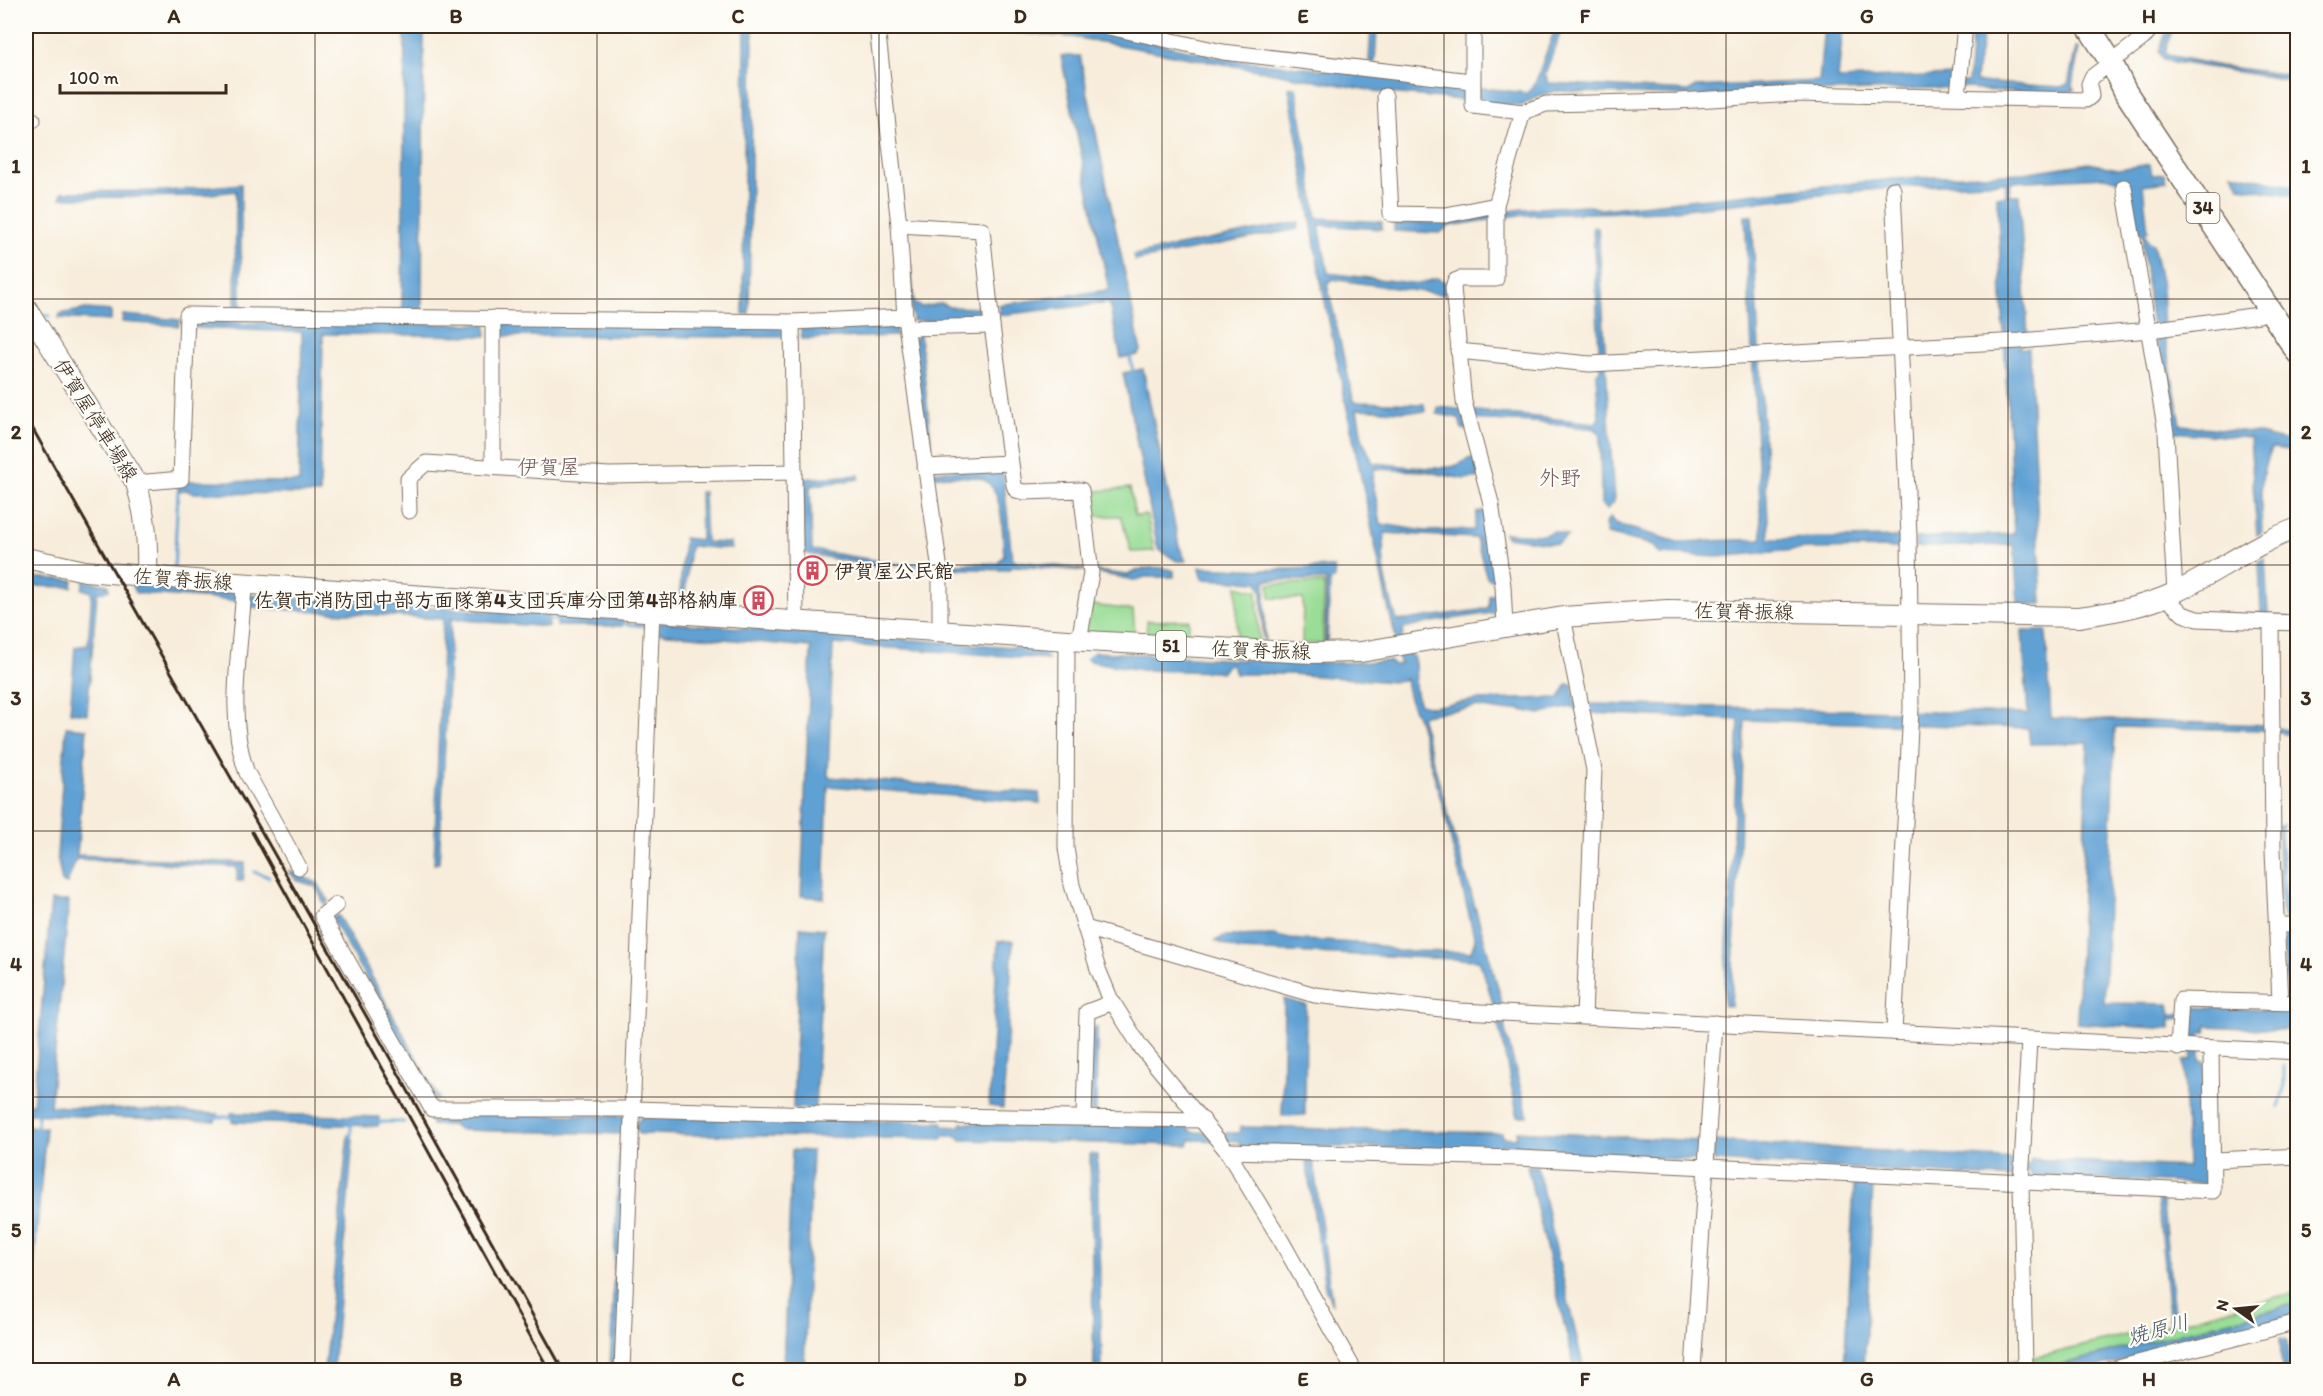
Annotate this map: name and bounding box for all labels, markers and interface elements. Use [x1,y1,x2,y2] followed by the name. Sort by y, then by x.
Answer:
[167,4,181,28] text: A
[450,4,463,28] text: B
[732,4,745,28] text: C
[1013,4,1027,28] text: D
[1297,4,1309,28] text: E
[1580,4,1591,28] text: F
[1860,4,1874,28] text: G
[2142,4,2156,28] text: H
[60,57,226,95] scale bar
[69,67,119,89] text: 100 m
[11,154,21,178] text: 1
[2301,154,2311,178] text: 1
[2186,193,2220,223] road number: 34
[49,354,143,486] street label: 伊賀屋停車場線
[11,420,22,444] text: 2
[2301,420,2312,444] text: 2
[518,454,581,479] district label: 伊賀屋
[1539,465,1581,490] district label: 外野
[797,555,829,587] building icon: 伊賀屋公民館
[834,559,954,583] place label: 伊賀屋公民館
[132,564,234,594] street label: 佐賀脊振線
[743,584,775,616] building icon: 佐賀市消防団中部方面隊第4支団兵庫分団第4部格納庫
[254,588,738,612] place label: 佐賀市消防団中部方面隊第4支団兵庫分団第4部格納庫
[1694,598,1794,624] street label: 佐賀脊振線
[1156,631,1186,661] road number: 51
[1211,636,1311,664] street label: 佐賀脊振線
[11,686,22,710] text: 3
[2301,686,2312,710] text: 3
[10,952,22,976] text: 4
[2300,952,2312,976] text: 4
[11,1218,22,1242] text: 5
[2301,1218,2312,1242] text: 5
[2206,1279,2266,1339] north arrow
[2211,1298,2233,1313] text: N
[2124,1309,2192,1349] water label: 焼原川
[167,1367,181,1391] text: A
[450,1367,463,1391] text: B
[732,1367,745,1391] text: C
[1013,1367,1027,1391] text: D
[1297,1367,1309,1391] text: E
[1580,1367,1591,1391] text: F
[1860,1367,1874,1391] text: G
[2142,1367,2156,1391] text: H

